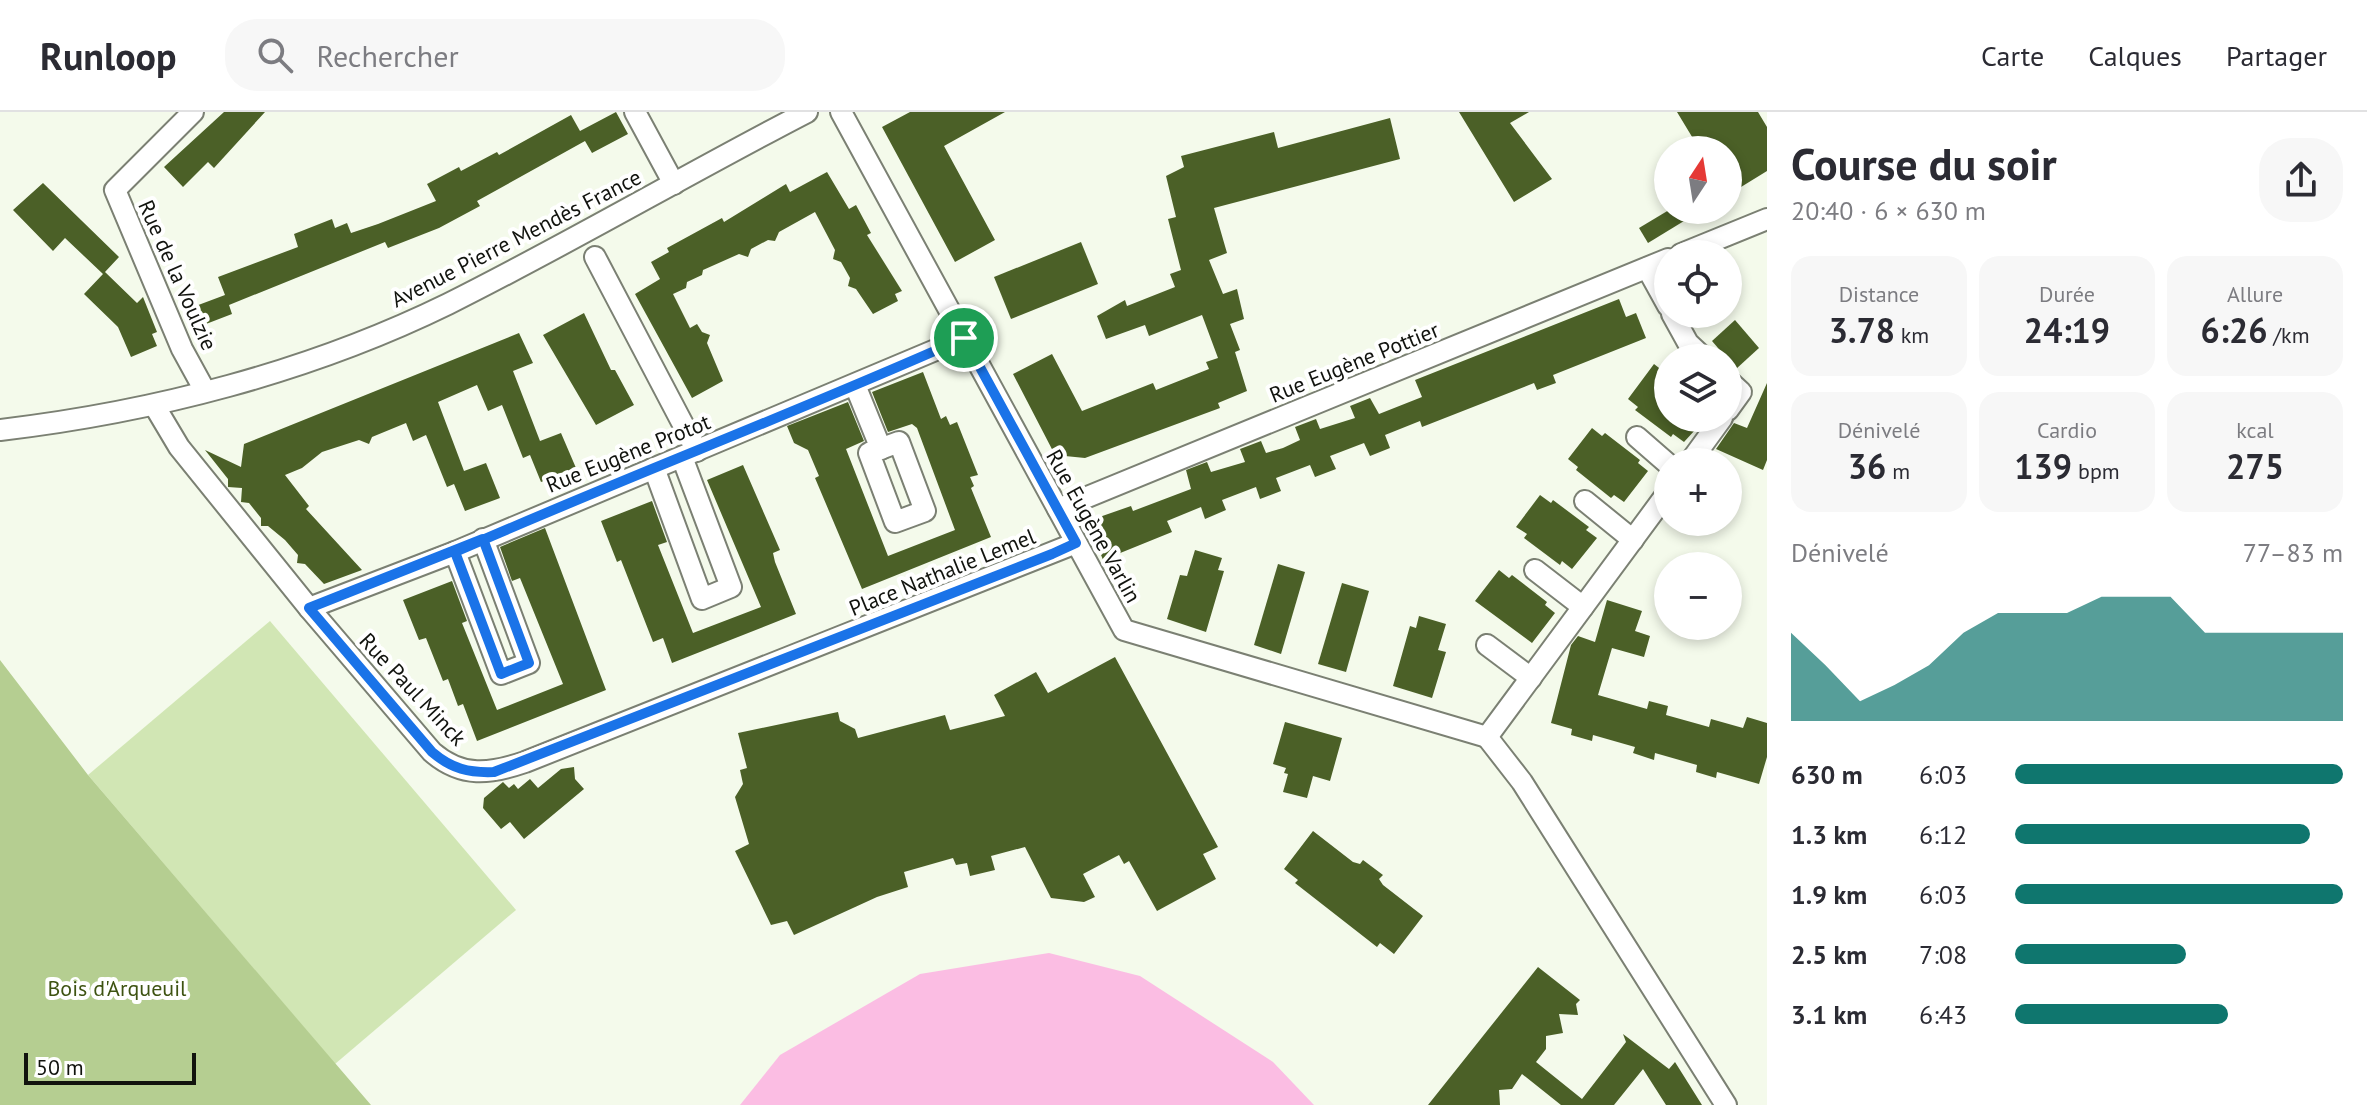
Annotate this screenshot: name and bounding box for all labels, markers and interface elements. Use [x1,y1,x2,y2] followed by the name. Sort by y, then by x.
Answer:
[225,19,785,91] search box
[40,31,177,80] text: Runloop
[253,33,297,77] icon: search
[317,36,459,75] text: Rechercher
[1981,37,2044,74] text: Carte
[2088,37,2182,74] text: Calques
[2226,37,2327,74] text: Partager
[1791,135,2057,192] text: Course du soir
[1654,136,1742,224] north arrow
[1654,136,1742,640] map controls
[2259,138,2343,222] button: share
[386,163,646,313] street label: Avenue Pierre Mendès France
[1791,194,1986,227] text: 20:40 · 6 × 630 m
[132,196,224,354] street label: Rue de la Voulzie
[1654,240,1742,328] button: locate
[1839,280,1919,308] text: Distance
[2039,280,2095,308] text: Durée
[2227,280,2283,308] text: Allure
[930,304,998,372] pin
[1829,308,1895,352] text: 3.78
[2024,308,2110,352] text: 24:19
[2200,308,2267,352] text: 6:26
[1265,315,1443,409] street label: Rue Eugène Pottier
[942,316,986,360] icon: arrive
[1895,321,1929,349] text: km
[2267,321,2310,349] text: /km
[1654,344,1742,432] button: layers
[542,407,715,499] street label: Rue Eugène Protot
[1838,416,1920,444] text: Dénivelé
[2037,416,2097,444] text: Cardio
[2236,416,2274,444] text: kcal
[1040,444,1148,608] street label: Rue Eugène Varlin
[1848,444,1886,488] text: 36
[2014,444,2072,488] text: 139
[2226,444,2284,488] text: 275
[1654,448,1742,536] button: +
[1886,457,1910,485] text: m
[2072,457,2120,485] text: bpm
[845,522,1040,622] street label: Place Nathalie Lemel
[1791,536,1889,569] text: Dénivelé
[2243,536,2343,569] text: 77–83 m
[1654,552,1742,640] button: −
[354,627,473,752] street label: Rue Paul Minck
[1791,758,1863,791] text: 630 m
[1919,758,1967,791] text: 6:03
[1791,818,1867,851] text: 1.3 km
[1919,818,1967,851] text: 6:12
[1791,878,1867,911] text: 1.9 km
[1919,878,1967,911] text: 6:03
[1791,938,1867,971] text: 2.5 km
[1919,938,1967,971] text: 7:08
[48,974,187,1002] park label: Bois d'Arqueuil
[1791,998,1867,1031] text: 3.1 km
[1919,998,1967,1031] text: 6:43
[24,1049,196,1085] scale bar
[36,1053,84,1081] text: 50 m

